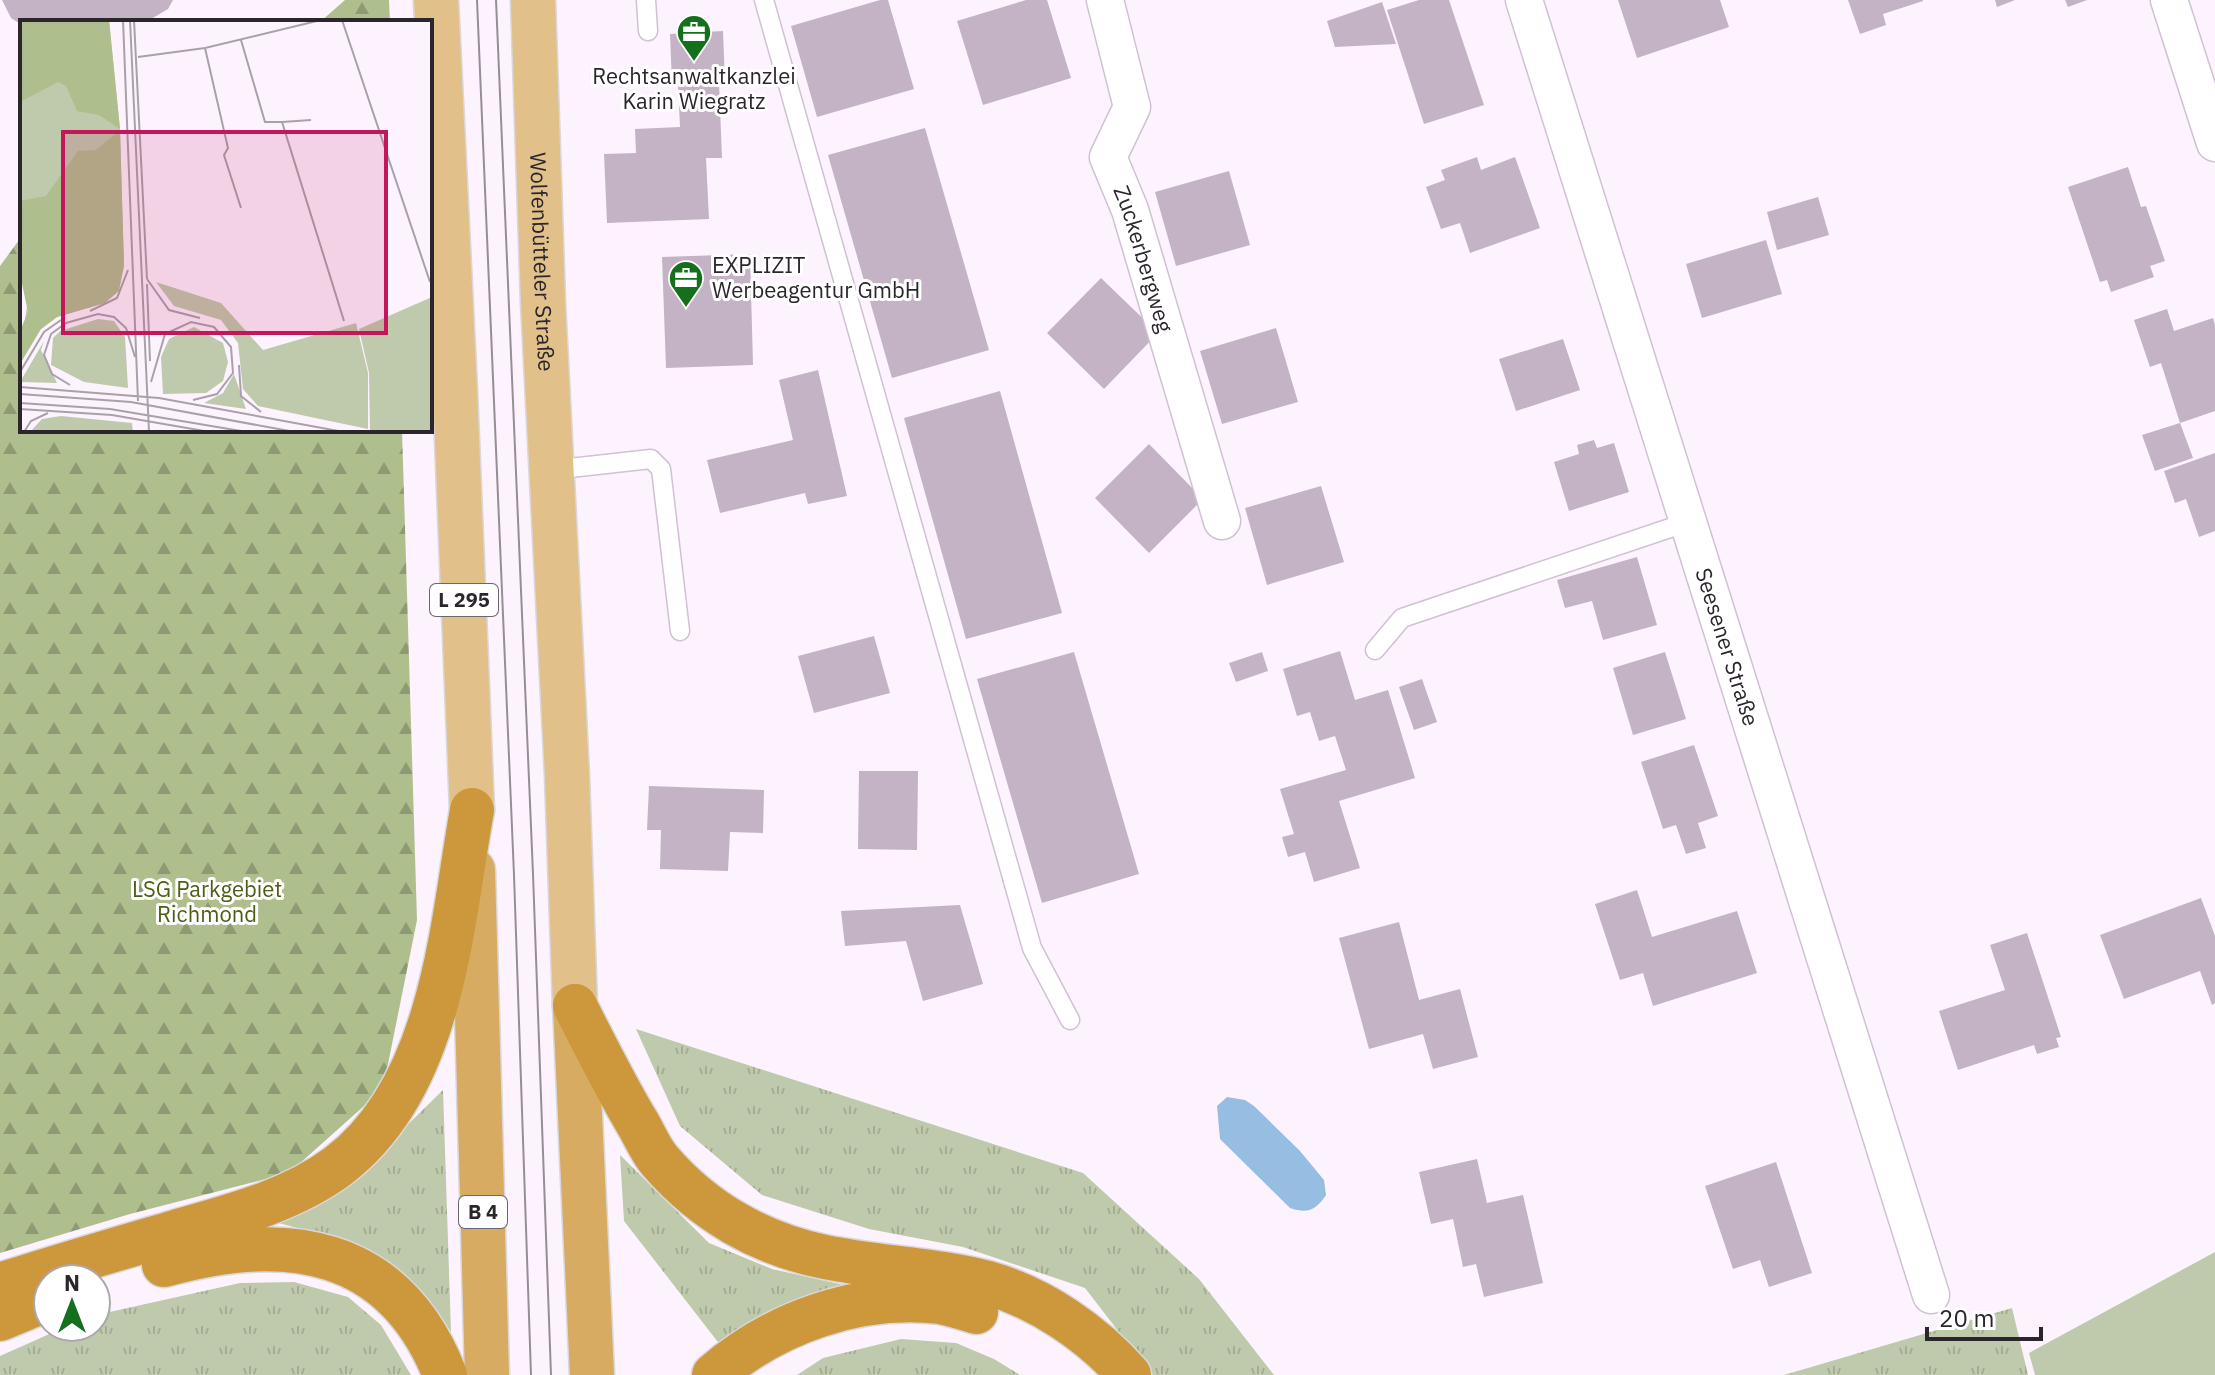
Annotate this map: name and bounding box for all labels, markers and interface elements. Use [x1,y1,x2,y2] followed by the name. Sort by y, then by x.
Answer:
[675,13,713,63] office icon: Rechtsanwaltkanzlei Karin Wiegratz
[20,20,432,432] inset map
[592,61,796,115] place label: Rechtsanwaltkanzlei Karin Wiegratz
[524,152,562,372] street label: Wolfenbütteler Straße
[1107,181,1180,336] street label: Zuckerbergweg
[712,250,920,304] place label: EXPLIZIT Werbeagentur GmbH
[667,259,705,309] office icon: EXPLIZIT Werbeagentur GmbH
[1689,564,1766,729] street label: Seesener Straße
[430,584,498,616] road number: L 295
[132,874,282,928] park label: LSG Parkgebiet Richmond
[459,1196,507,1228] road number: B 4
[32,1263,112,1343] north arrow
[64,1268,80,1297] text: N
[1927,1291,2041,1341] scale bar
[1939,1302,1994,1334] text: 20 m

